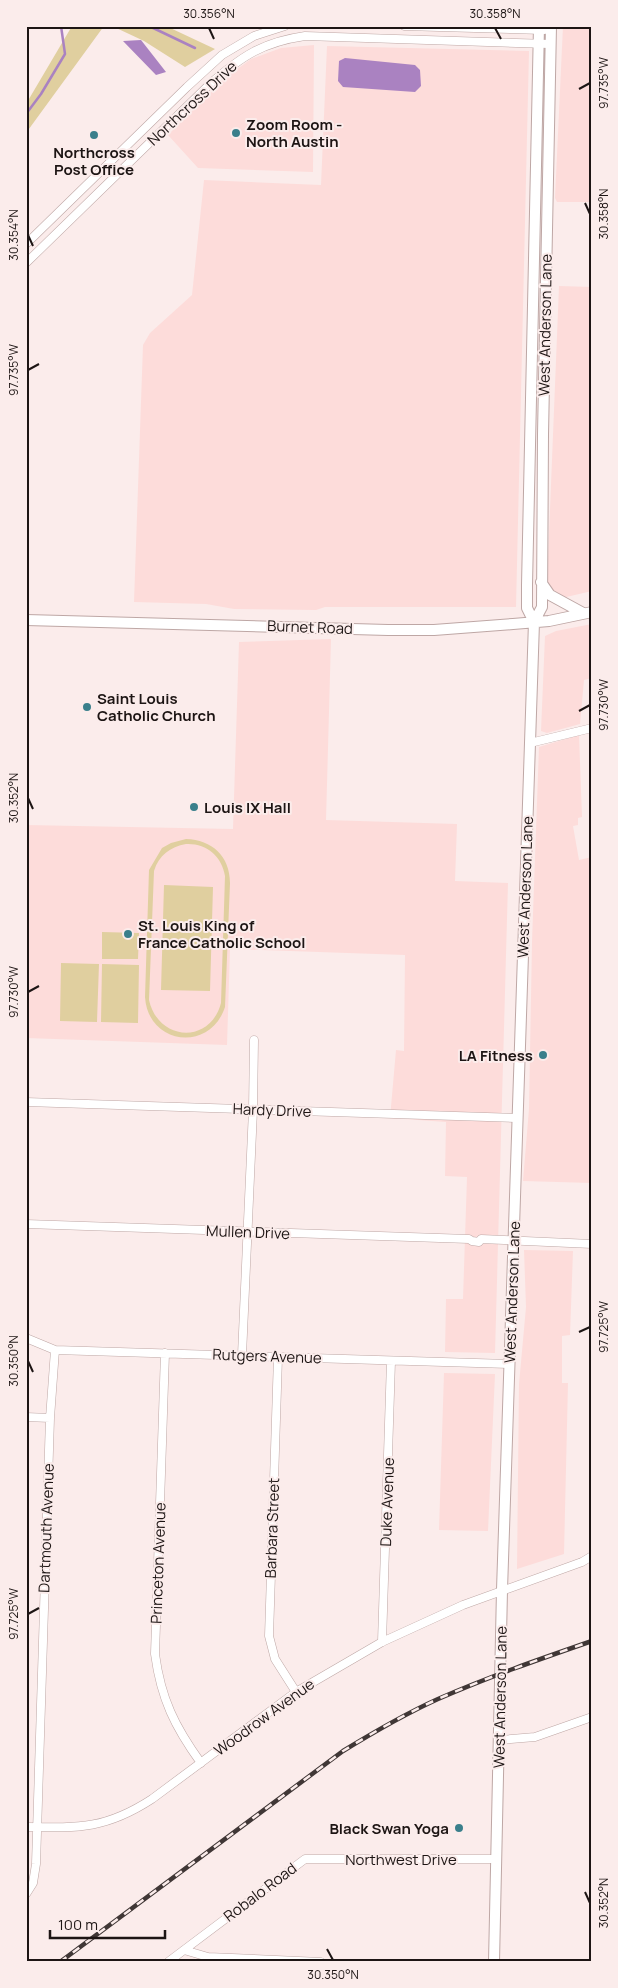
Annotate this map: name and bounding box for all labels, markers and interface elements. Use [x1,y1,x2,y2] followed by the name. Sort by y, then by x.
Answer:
[183,5,235,22] text: 30.356°N
[469,5,521,22] text: 30.358°N
[143,56,242,150] street label: Northcross Drive
[595,56,612,109] text: 97.735°W
[246,114,342,152] place label: Zoom Room - North Austin
[230,127,242,139] marker: Zoom Room - North Austin
[88,129,100,141] marker: Northcross Post Office
[53,142,135,180] place label: Northcross Post Office
[595,188,612,240] text: 30.358°N
[5,209,22,261] text: 30.354°N
[533,254,557,396] street label: West Anderson Lane
[5,343,22,396] text: 97.735°W
[267,615,353,639] street label: Burnet Road
[595,678,612,731] text: 97.730°W
[97,688,216,726] place label: Saint Louis Catholic Church
[81,701,93,713] marker: Saint Louis Catholic Church
[5,773,22,823] text: 30.352°N
[204,797,291,818] place label: Louis IX Hall
[188,801,200,813] marker: Louis IX Hall
[512,815,538,958] street label: West Anderson Lane
[138,915,306,953] place label: St. Louis King of France Catholic School
[122,928,134,940] marker: St. Louis King of France Catholic School
[5,965,22,1018] text: 97.730°W
[459,1045,533,1066] place label: LA Fitness
[537,1049,549,1061] marker: LA Fitness
[232,1098,312,1122] street label: Hardy Drive
[206,1220,291,1244] street label: Mullen Drive
[499,1220,525,1363] street label: West Anderson Lane
[595,1300,612,1353] text: 97.725°W
[5,1335,22,1387] text: 30.350°N
[212,1344,322,1368] street label: Rutgers Avenue
[375,1457,399,1547] street label: Duke Avenue
[33,1463,59,1593] street label: Dartmouth Avenue
[260,1477,284,1579] street label: Barbara Street
[145,1502,171,1624] street label: Princeton Avenue
[5,1587,22,1640] text: 97.725°W
[488,1626,512,1768] street label: West Anderson Lane
[210,1673,319,1761] street label: Woodrow Avenue
[329,1818,449,1839] place label: Black Swan Yoga
[453,1822,465,1834] marker: Black Swan Yoga
[345,1849,457,1870] street label: Northwest Drive
[219,1858,301,1926] street label: Robalo Road
[595,1878,612,1928] text: 30.352°N
[50,1908,165,1940] scale bar
[58,1914,98,1935] text: 100 m
[307,1966,359,1983] text: 30.350°N

